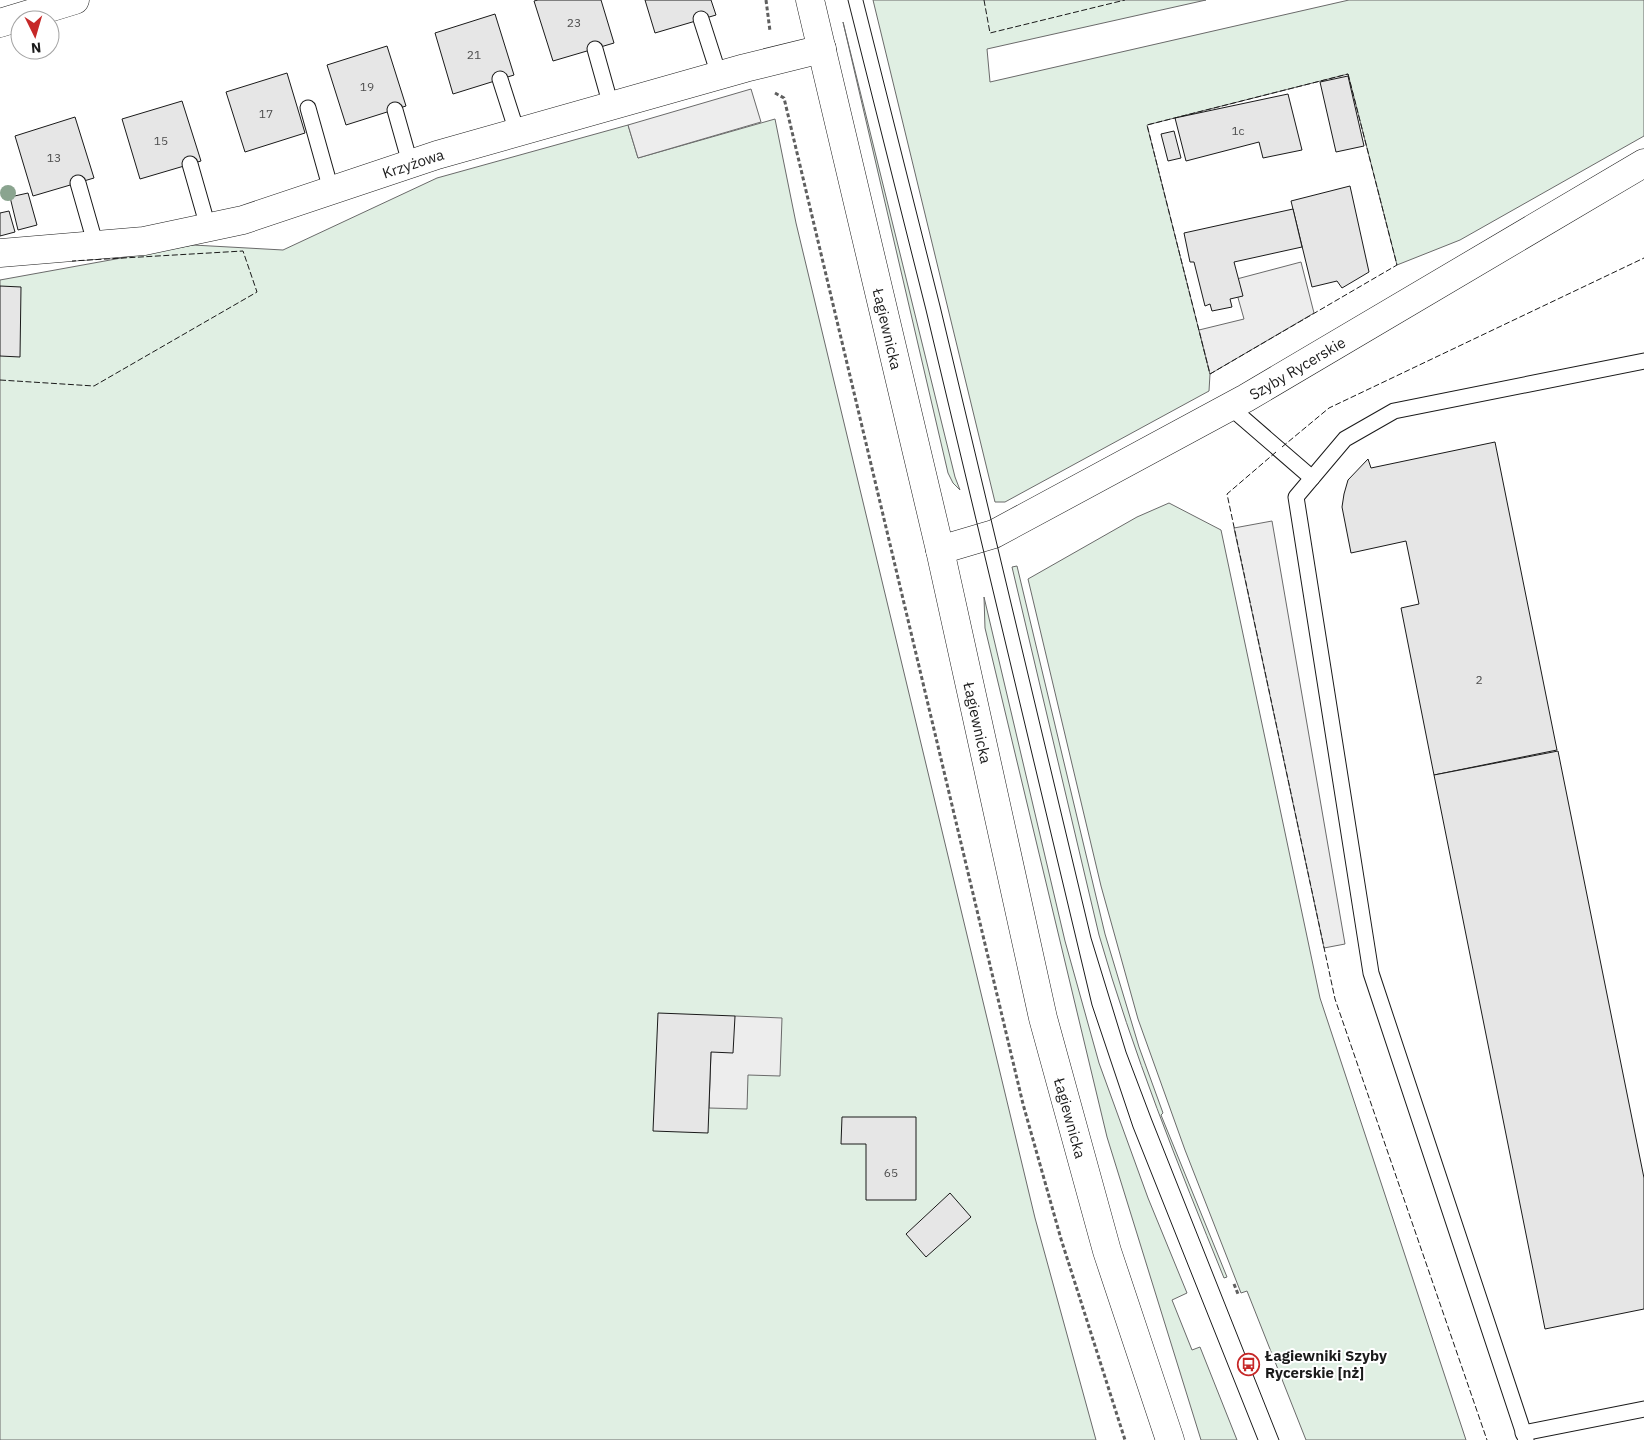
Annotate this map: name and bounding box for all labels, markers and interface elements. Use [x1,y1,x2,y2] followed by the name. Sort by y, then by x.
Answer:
[10,10,60,60] north arrow
[567,15,581,30] house number: 23
[30,39,42,57] text: N
[467,47,481,62] house number: 21
[360,79,374,94] house number: 19
[259,106,273,121] house number: 17
[1231,123,1245,138] house number: 1c
[154,133,168,148] house number: 15
[380,144,446,182] street label: Krzyżowa
[47,150,61,165] house number: 13
[869,286,907,371] street label: Łagiewnicka
[1246,332,1349,404] street label: Szyby Rycerskie
[1475,672,1483,687] house number: 2
[960,679,996,765] street label: Łagiewnicka
[1050,1075,1091,1160] street label: Łagiewnicka
[884,1165,898,1180] house number: 65
[1264,1346,1387,1382] place label: Łagiewniki Szyby Rycerskie [nż]
[1237,1352,1261,1376] bus stop icon: Łagiewniki Szyby Rycerskie [nż]

